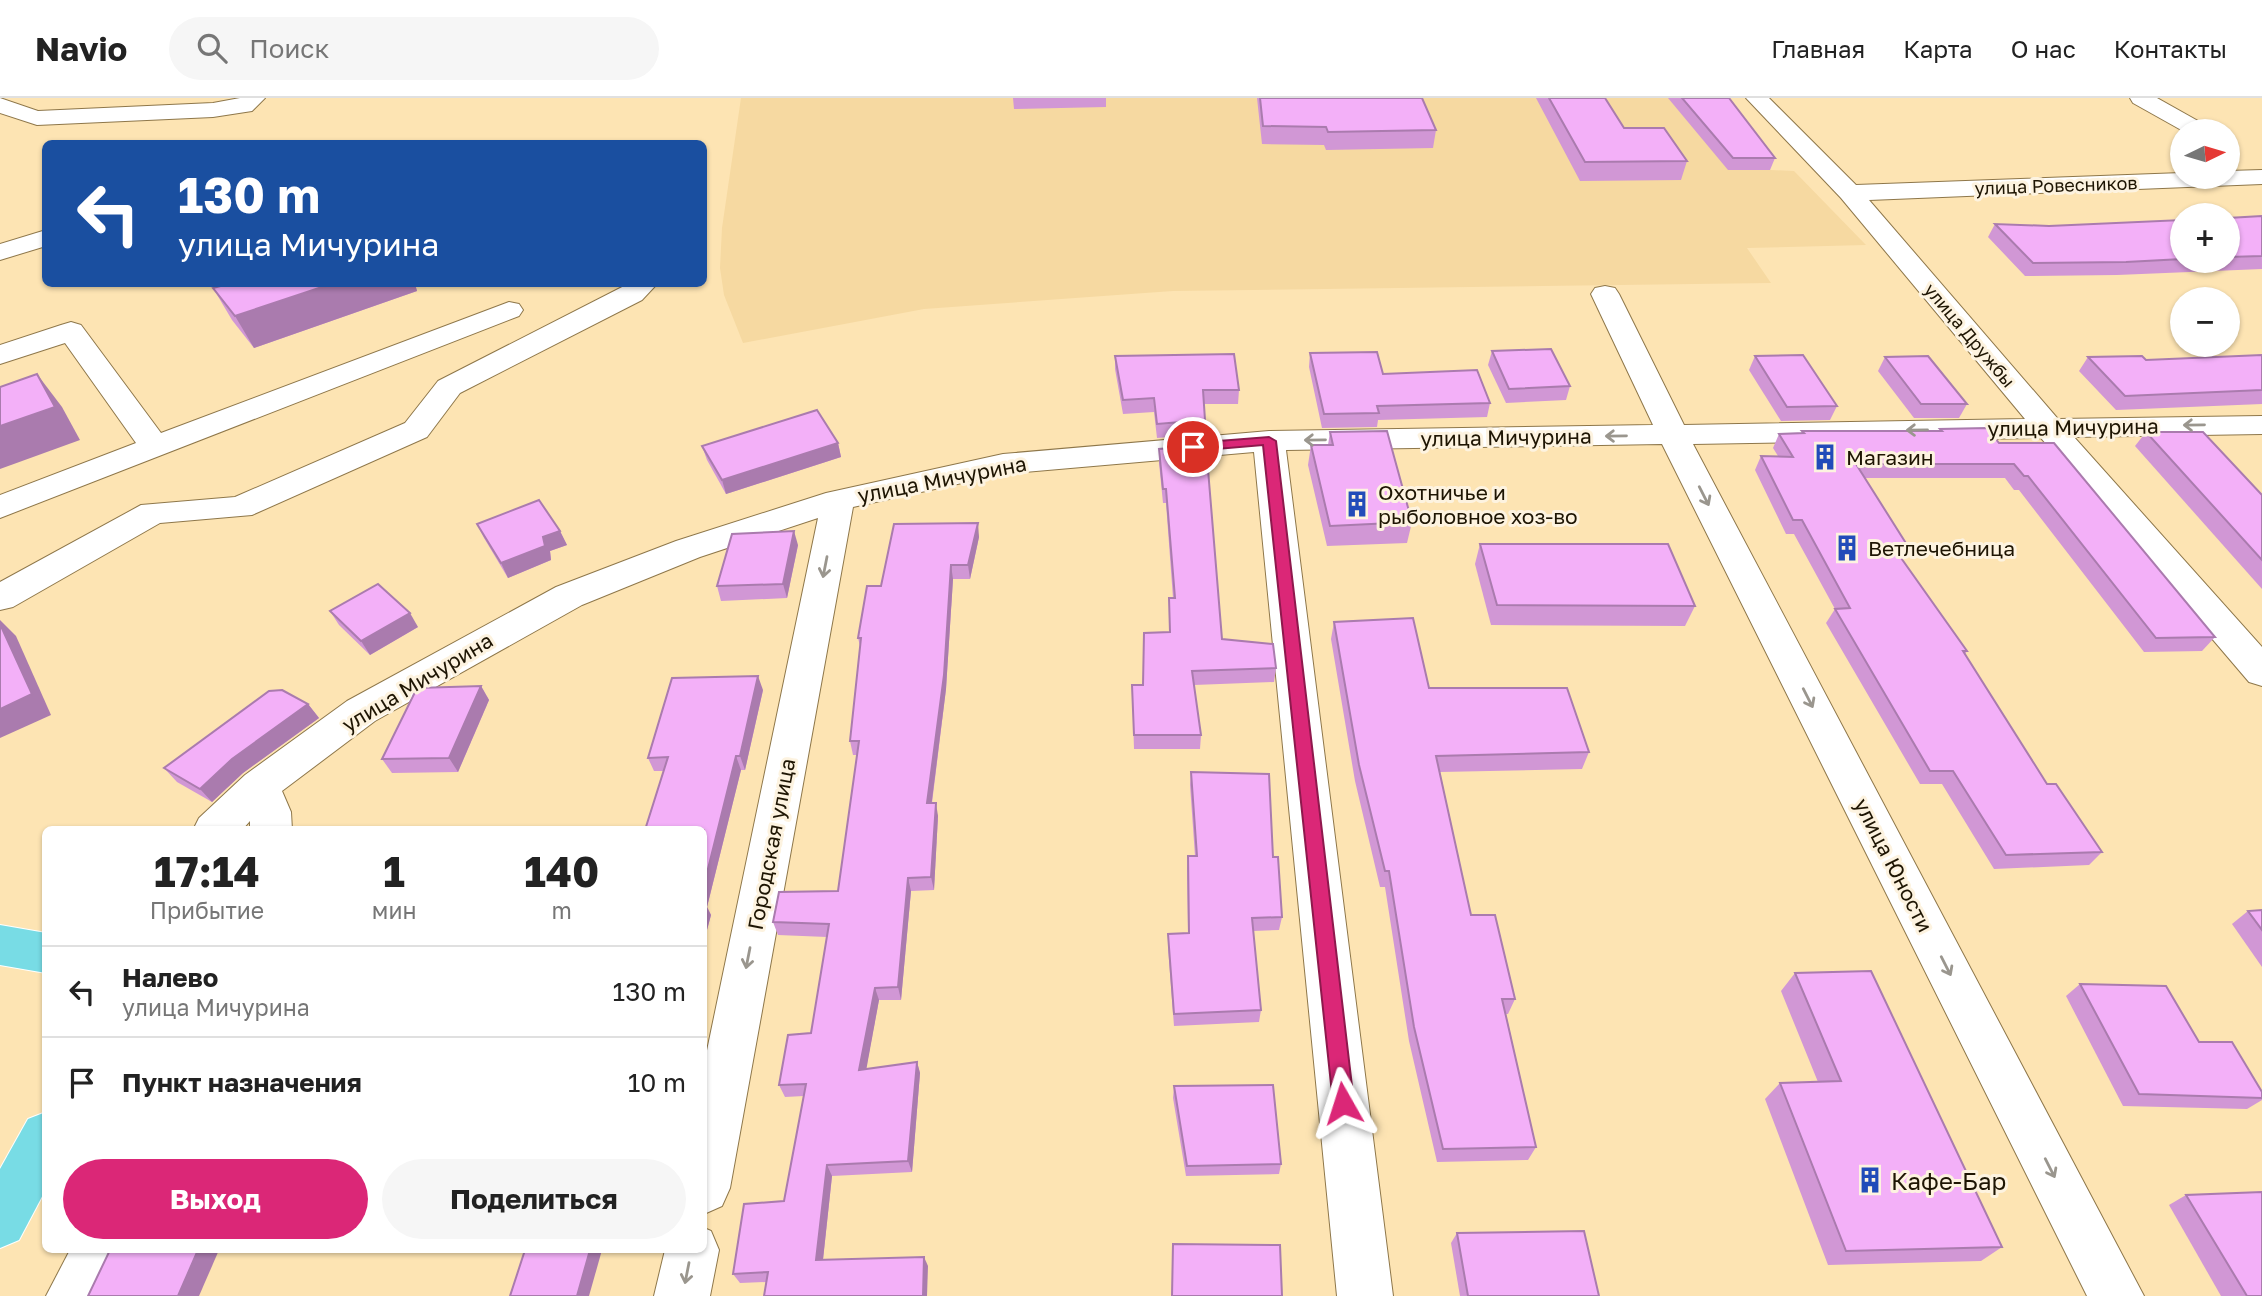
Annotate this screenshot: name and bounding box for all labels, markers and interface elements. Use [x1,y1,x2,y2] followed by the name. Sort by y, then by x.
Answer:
[169,17,659,80] search box
[35,29,127,68] text: Navio
[193,29,231,67] icon: search
[249,33,329,64] text: Поиск
[1771,34,1865,63] text: Главная
[1903,34,1973,63] text: Карта
[2011,34,2076,63] text: О нас
[2114,34,2227,63] text: Контакты
[2170,119,2240,189] north arrow
[2170,119,2240,357] map controls
[178,165,320,224] text: 130 m
[63,168,154,259] icon: left
[1974,171,2138,199] street label: улица Ровесников
[2170,203,2240,273] button: +
[178,225,439,263] text: улица Мичурина
[1920,278,2020,392] street label: улица Дружбы
[2170,287,2240,357] button: −
[1987,413,2159,441] street label: улица Мичурина
[1163,417,1223,477] pin
[2183,418,2206,432] one-way arrow
[1420,423,1592,451] street label: улица Мичурина
[1906,423,1929,436] one-way arrow
[1174,428,1212,466] icon: arrive
[1605,429,1628,443] one-way arrow
[1304,433,1327,447] one-way arrow
[1810,442,1840,472] building icon: Магазин
[1846,444,1934,470] place label: Магазин
[855,450,1029,508] street label: улица Мичурина
[1378,479,1578,529] place label: Охотничье и рыболовное хоз-во
[1698,485,1712,505] one-way arrow
[1342,489,1372,519] building icon: Охотничье и рыболовное хоз-во
[1832,533,1862,563] building icon: Ветлечебница
[1868,535,2015,561] place label: Ветлечебница
[817,555,831,578] one-way arrow
[337,627,497,737] street label: улица Мичурина
[1802,687,1816,708] one-way arrow
[742,756,800,932] street label: Городская улица
[1849,794,1939,936] street label: улица Юности
[154,846,260,896] text: 17:14
[383,846,405,896] text: 1
[524,846,599,896] text: 140
[150,896,264,924] text: Прибытие
[372,896,416,924] text: мин
[552,896,572,924] text: m
[741,947,755,969] one-way arrow
[1939,955,1953,976] one-way arrow
[122,962,218,993] text: Налево
[63,973,101,1011] icon: left
[613,976,686,1007] text: 130 m
[122,993,310,1021] text: улица Мичурина
[63,1064,101,1102] icon: arrive
[1306,1066,1380,1140] position arrow
[122,1067,362,1098] text: Пункт назначения
[628,1067,686,1098] text: 10 m
[2043,1157,2057,1178] one-way arrow
[63,1159,368,1239] button: Выход
[382,1159,686,1239] button: Поделиться
[1855,1165,1885,1195] building icon: Кафе-Бар
[1891,1166,2006,1195] place label: Кафе-Бар
[680,1261,693,1284] one-way arrow

